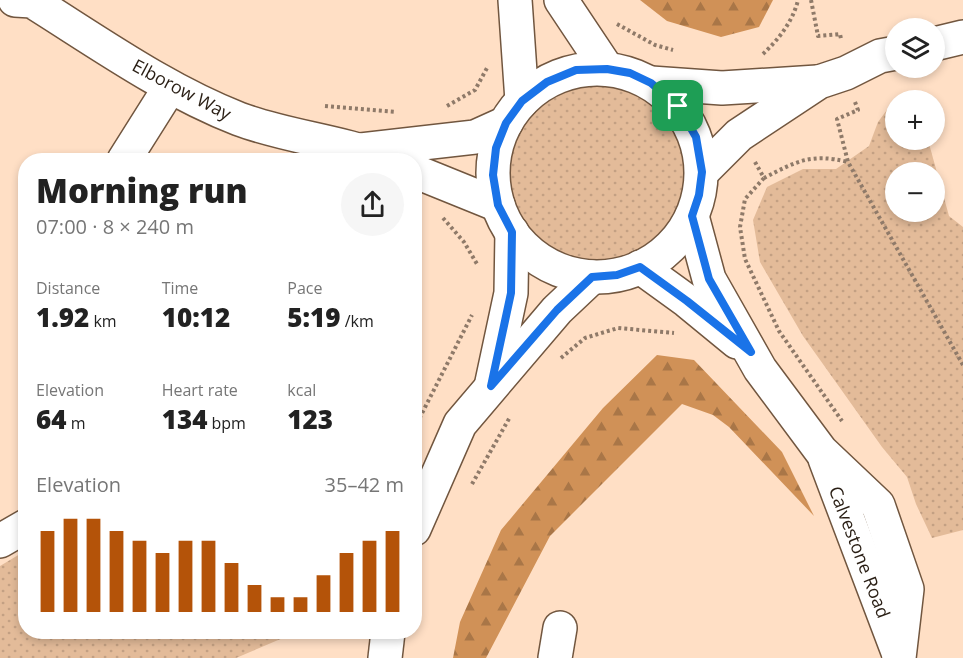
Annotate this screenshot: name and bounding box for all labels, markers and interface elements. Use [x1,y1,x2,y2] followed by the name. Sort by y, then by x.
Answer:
[885,18,945,222] map controls
[885,18,945,78] button: layers
[128,53,237,126] street label: Elborow Way
[652,80,703,131] pin
[661,89,694,122] icon: arrive
[885,90,945,150] button: +
[885,162,945,222] button: −
[36,168,248,213] text: Morning run
[341,173,404,236] button: share
[36,213,194,240] text: 07:00 · 8 × 240 m
[36,277,100,299] text: Distance
[162,277,198,299] text: Time
[287,277,323,299] text: Pace
[36,299,89,335] text: 1.92
[162,299,230,335] text: 10:12
[287,299,341,335] text: 5:19
[89,310,117,332] text: km
[341,310,374,332] text: /km
[36,379,104,401] text: Elevation
[162,379,238,401] text: Heart rate
[287,379,316,401] text: kcal
[36,401,66,437] text: 64
[162,401,207,437] text: 134
[287,401,333,437] text: 123
[66,412,85,434] text: m
[207,412,246,434] text: bpm
[36,471,121,498] text: Elevation
[325,471,404,498] text: 35–42 m
[824,483,896,621] street label: Calvestone Road

